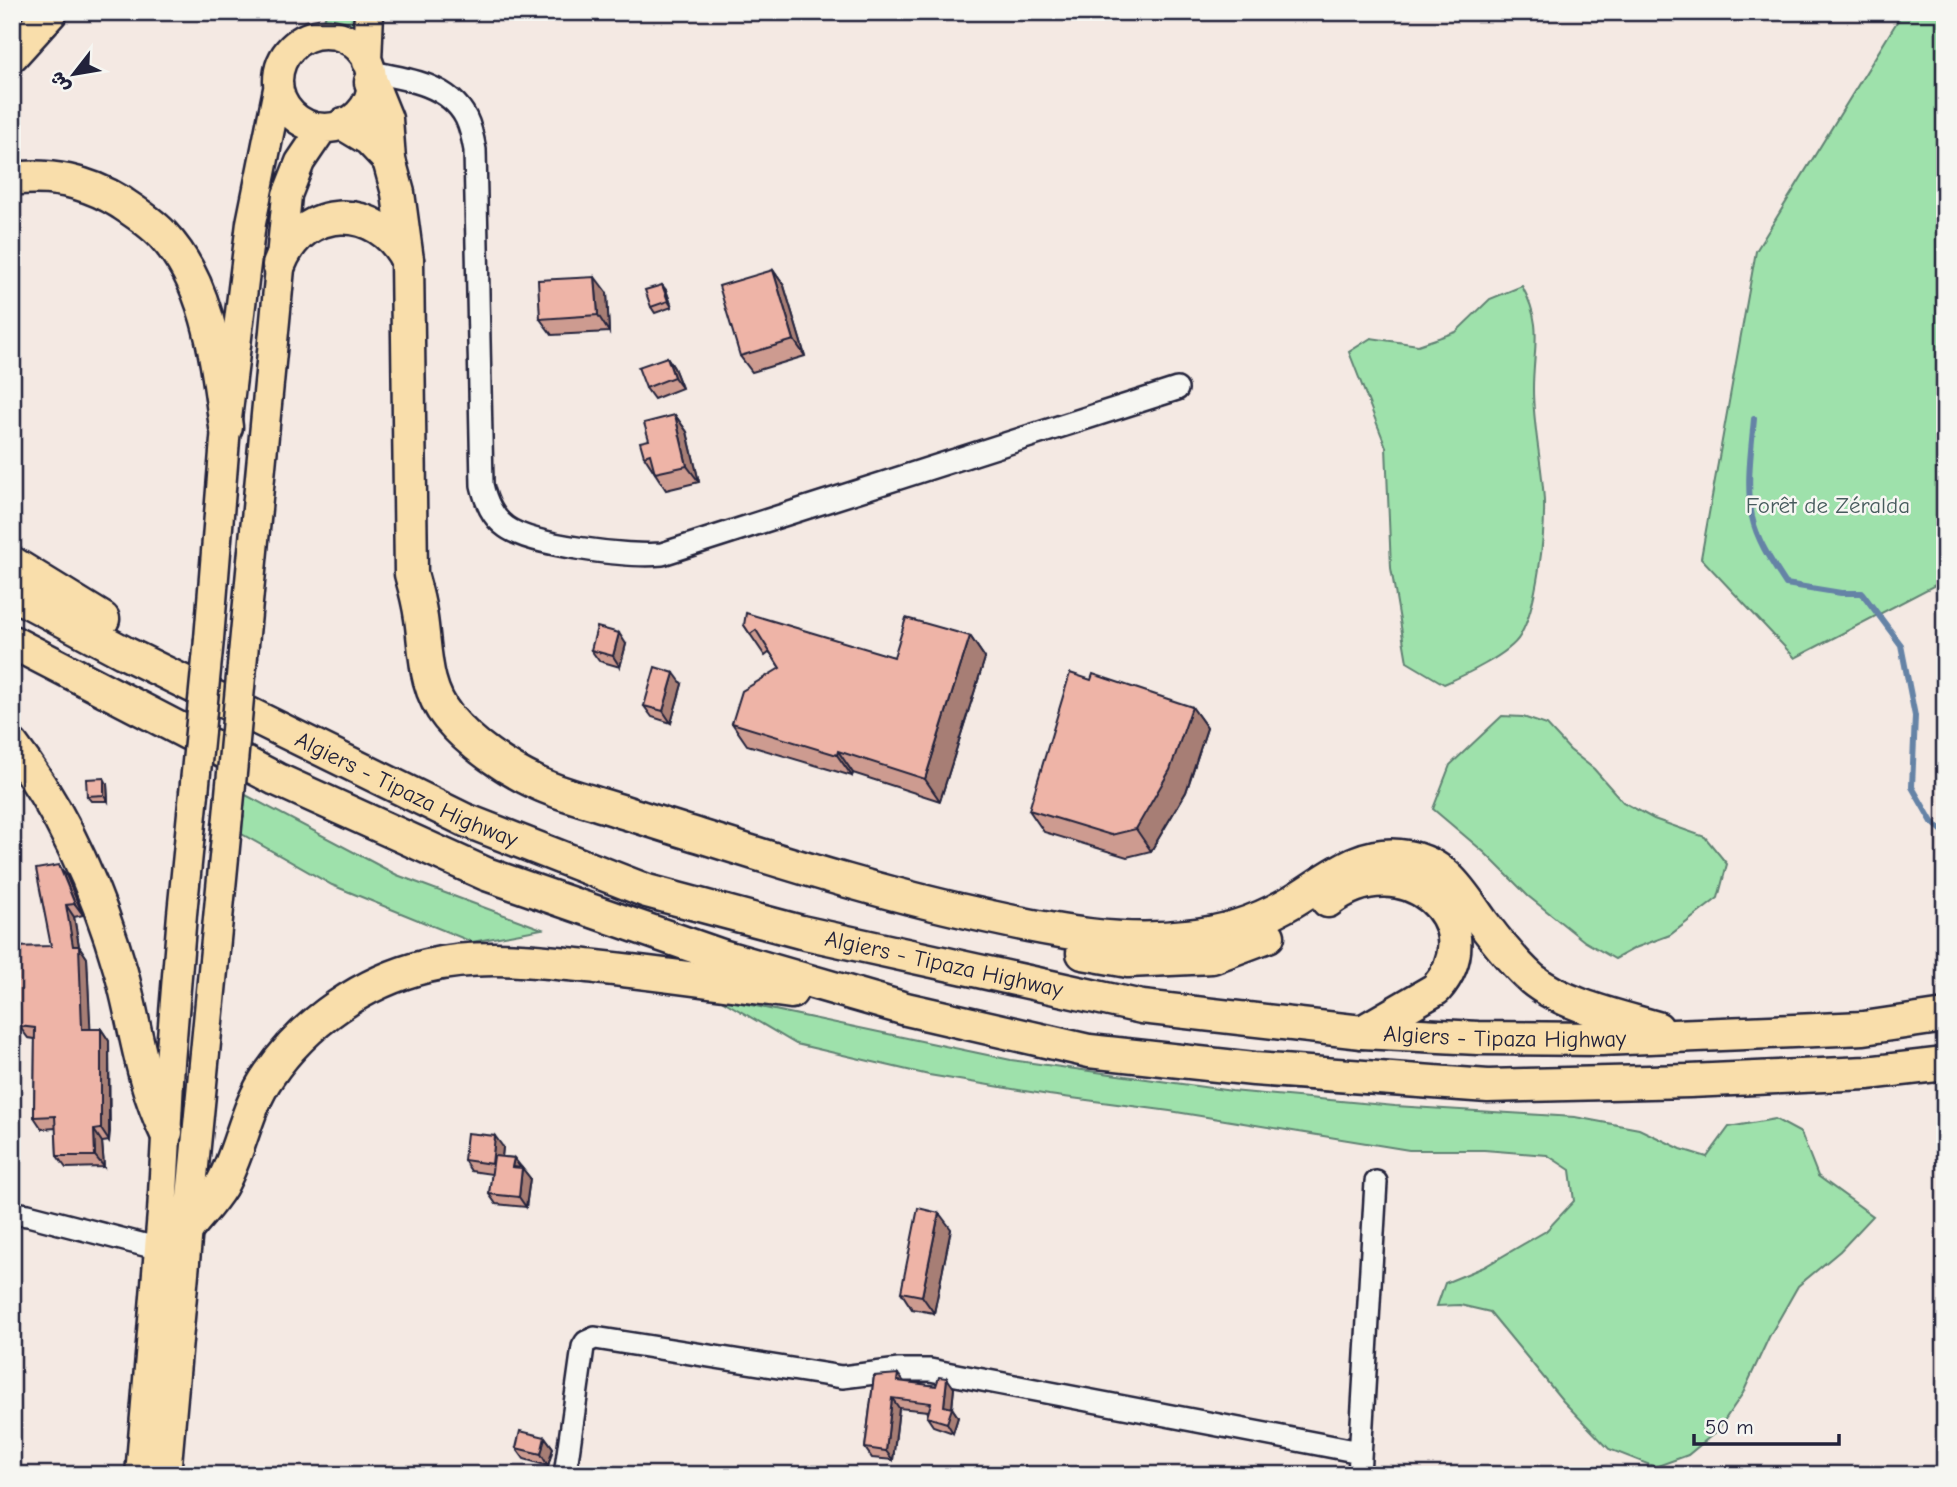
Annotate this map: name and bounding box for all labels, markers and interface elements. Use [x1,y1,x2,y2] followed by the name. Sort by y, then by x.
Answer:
[38,38,108,108] north arrow
[45,68,75,97] text: ش
[1746,492,1910,519] park label: Forêt de Zéralda
[291,725,523,853] street label: Algiers - Tipaza Highway
[823,924,1066,1003] street label: Algiers - Tipaza Highway
[1383,1020,1628,1053] street label: Algiers - Tipaza Highway
[1694,1403,1840,1447] scale bar
[1705,1415,1754,1439] text: 50 m

